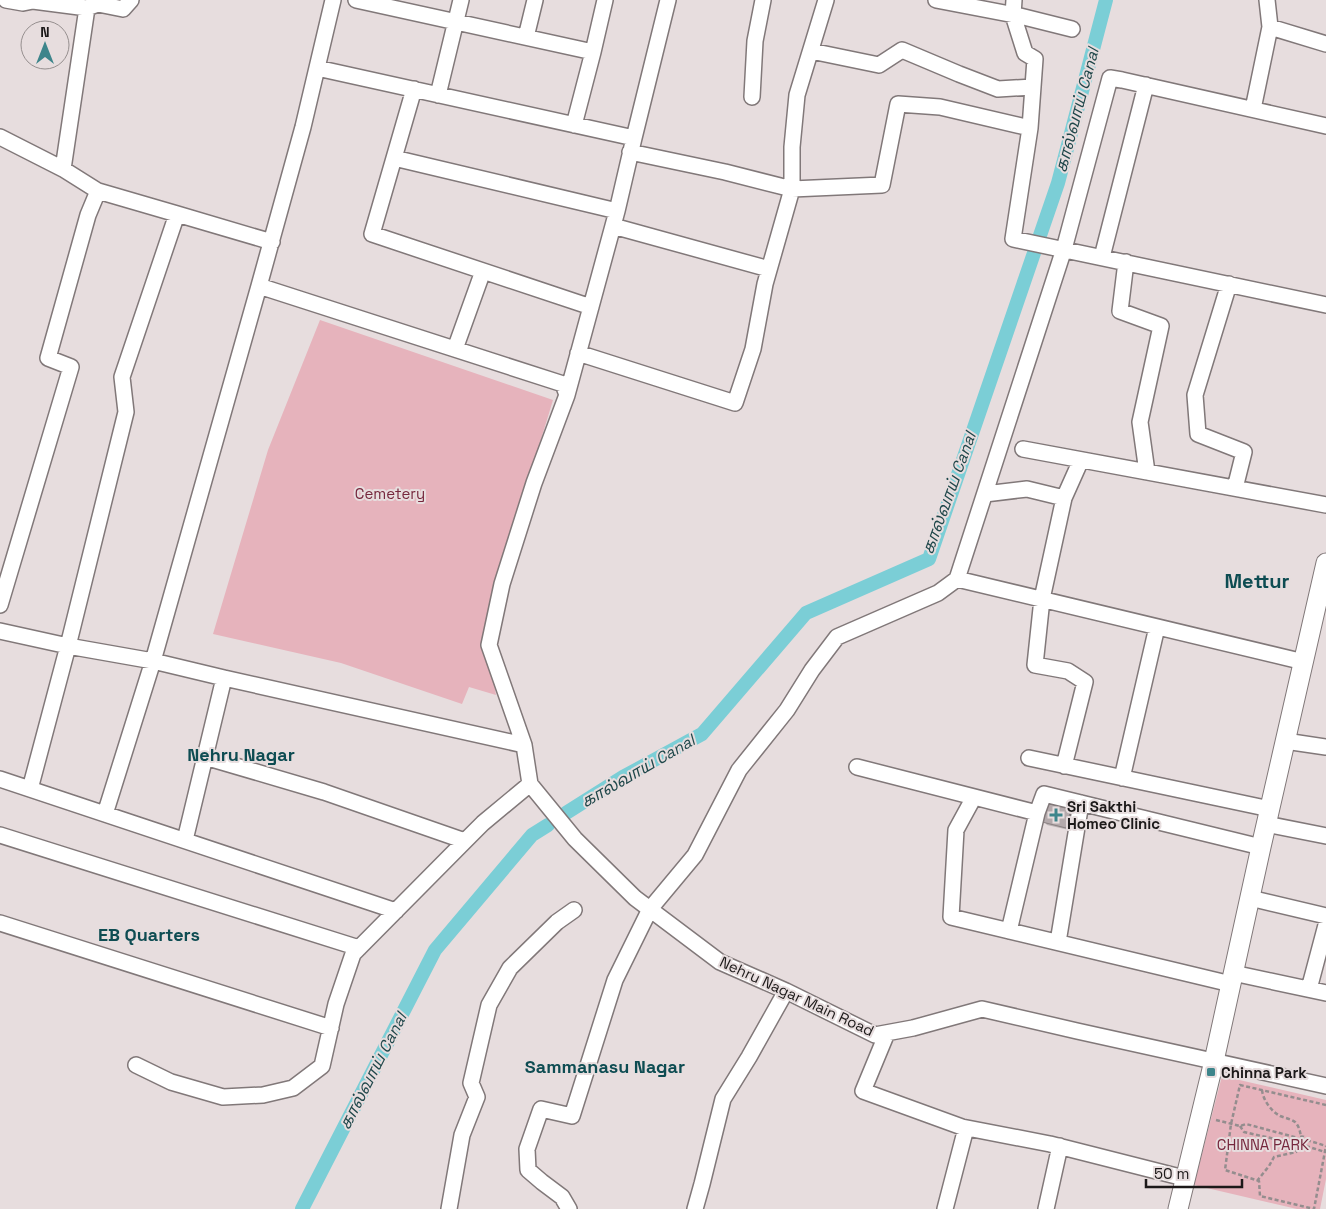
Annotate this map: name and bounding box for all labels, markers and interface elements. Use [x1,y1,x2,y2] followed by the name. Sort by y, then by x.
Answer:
[20,20,70,70] north arrow
[40,23,50,41] text: N
[1050,43,1104,175] water label: கால்வாய் Canal
[917,427,981,557] water label: கால்வாய் Canal
[355,484,425,503] park label: Cemetery
[1224,568,1290,594] district label: Mettur
[577,729,700,812] water label: கால்வாய் Canal
[187,743,295,766] district label: Nehru Nagar
[1067,797,1160,833] place label: Sri Sakthi Homeo Clinic
[1049,808,1063,822] marker: Sri Sakthi Homeo Clinic
[98,923,200,946] district label: EB Quarters
[717,952,877,1040] street label: Nehru Nagar Main Road
[335,1007,412,1133] water label: கால்வாய் Canal
[525,1055,685,1078] district label: Sammanasu Nagar
[1221,1063,1307,1082] place label: Chinna Park
[1205,1066,1217,1078] marker: Chinna Park
[1217,1135,1309,1154] park label: CHINNA PARK
[1146,1156,1242,1188] scale bar
[1154,1164,1189,1183] text: 50 m

